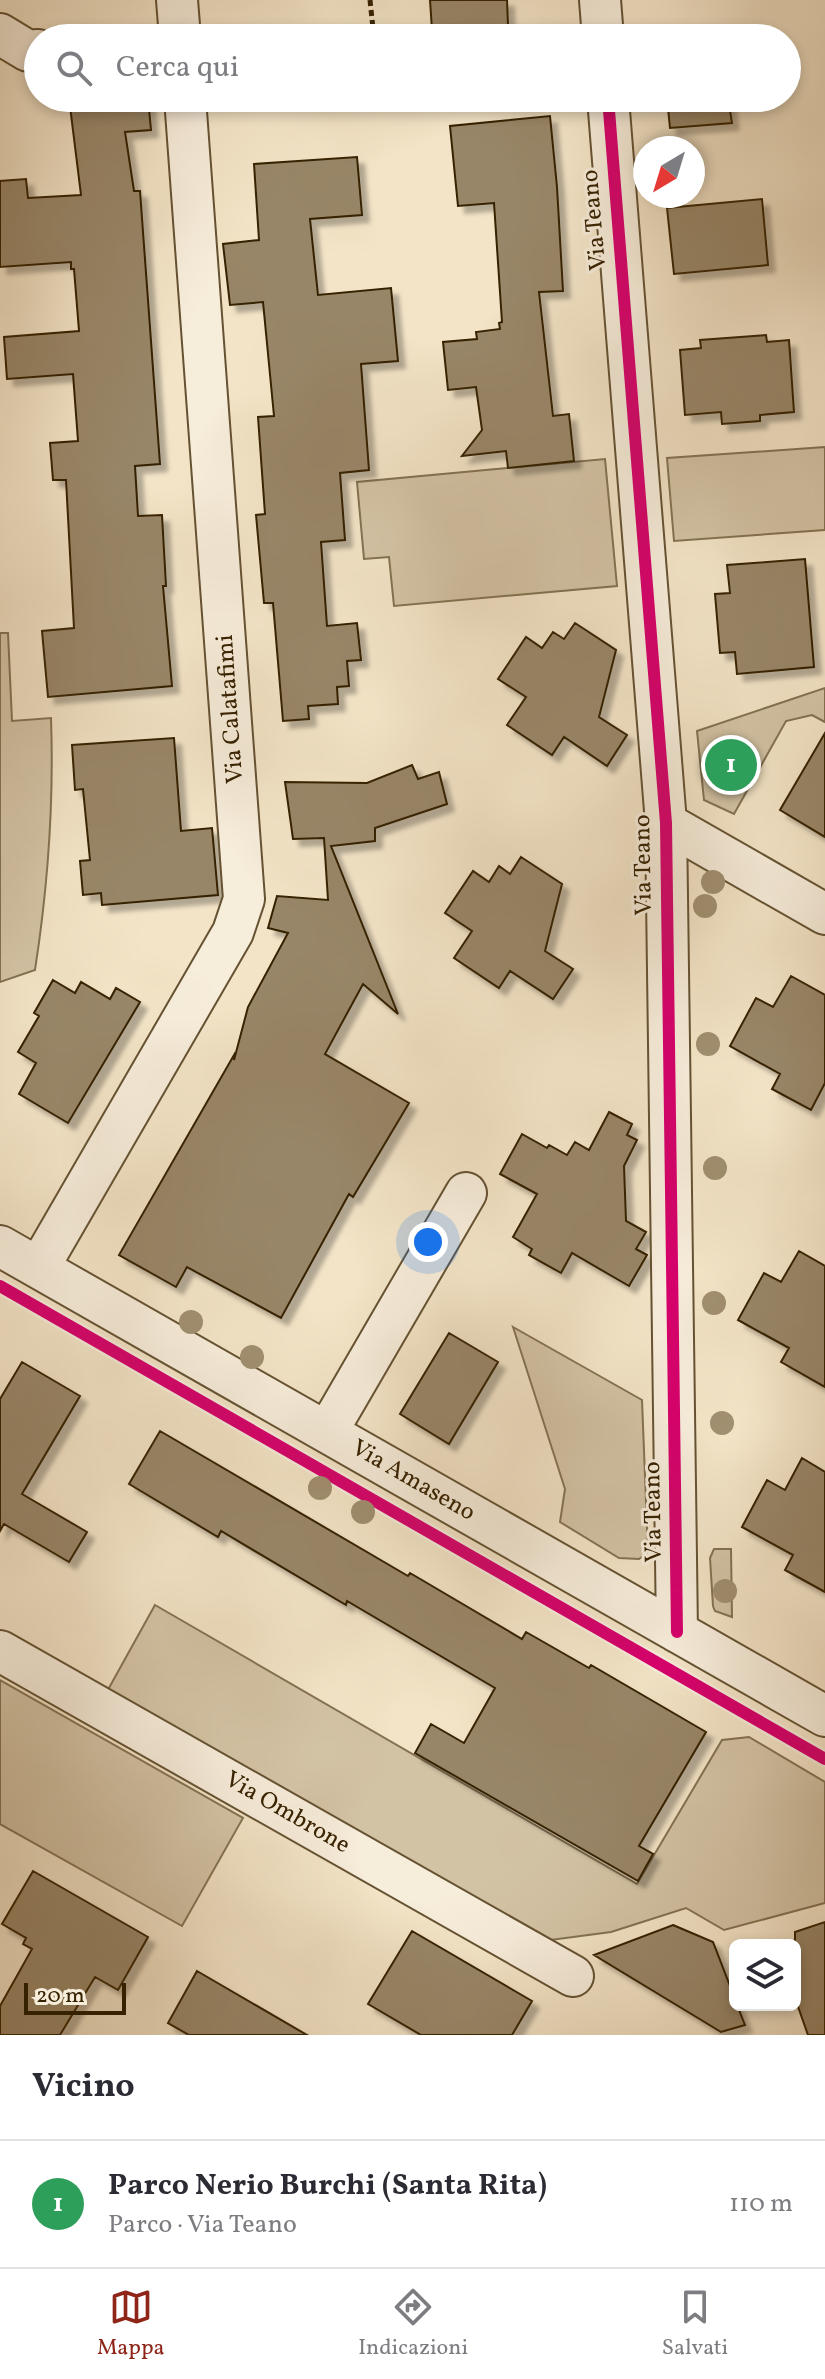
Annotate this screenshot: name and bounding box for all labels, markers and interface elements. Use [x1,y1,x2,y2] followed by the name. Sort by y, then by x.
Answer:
[24,24,801,112] search box
[52,46,96,90] icon: search
[116,47,239,89] text: Cerca qui
[633,136,705,208] north arrow
[574,168,616,272] street label: Via Teano
[209,633,253,785] street label: Via Calatafimi
[705,735,757,795] pin: 1
[626,814,662,916] street label: Via Teano
[408,1222,448,1262] your location
[345,1432,481,1530] street label: Via Amaseno
[636,1461,672,1563] street label: Via Teano
[218,1763,356,1863] street label: Via Ombrone
[729,1939,801,2011] map controls
[729,1939,801,2011] button: layers
[24,1979,126,2015] scale bar
[36,1981,85,2012] text: 20 m
[32,2064,135,2111] text: Vicino
[108,2165,547,2207] text: Parco Nerio Burchi (Santa Rita)
[53,2186,63,2222] text: 1
[729,2186,793,2222] text: 110 m
[108,2207,297,2243] text: Parco · Via Teano
[97,2285,164,2364] tab: Mappa
[358,2285,468,2364] tab: Indicazioni
[662,2285,728,2364] tab: Salvati

